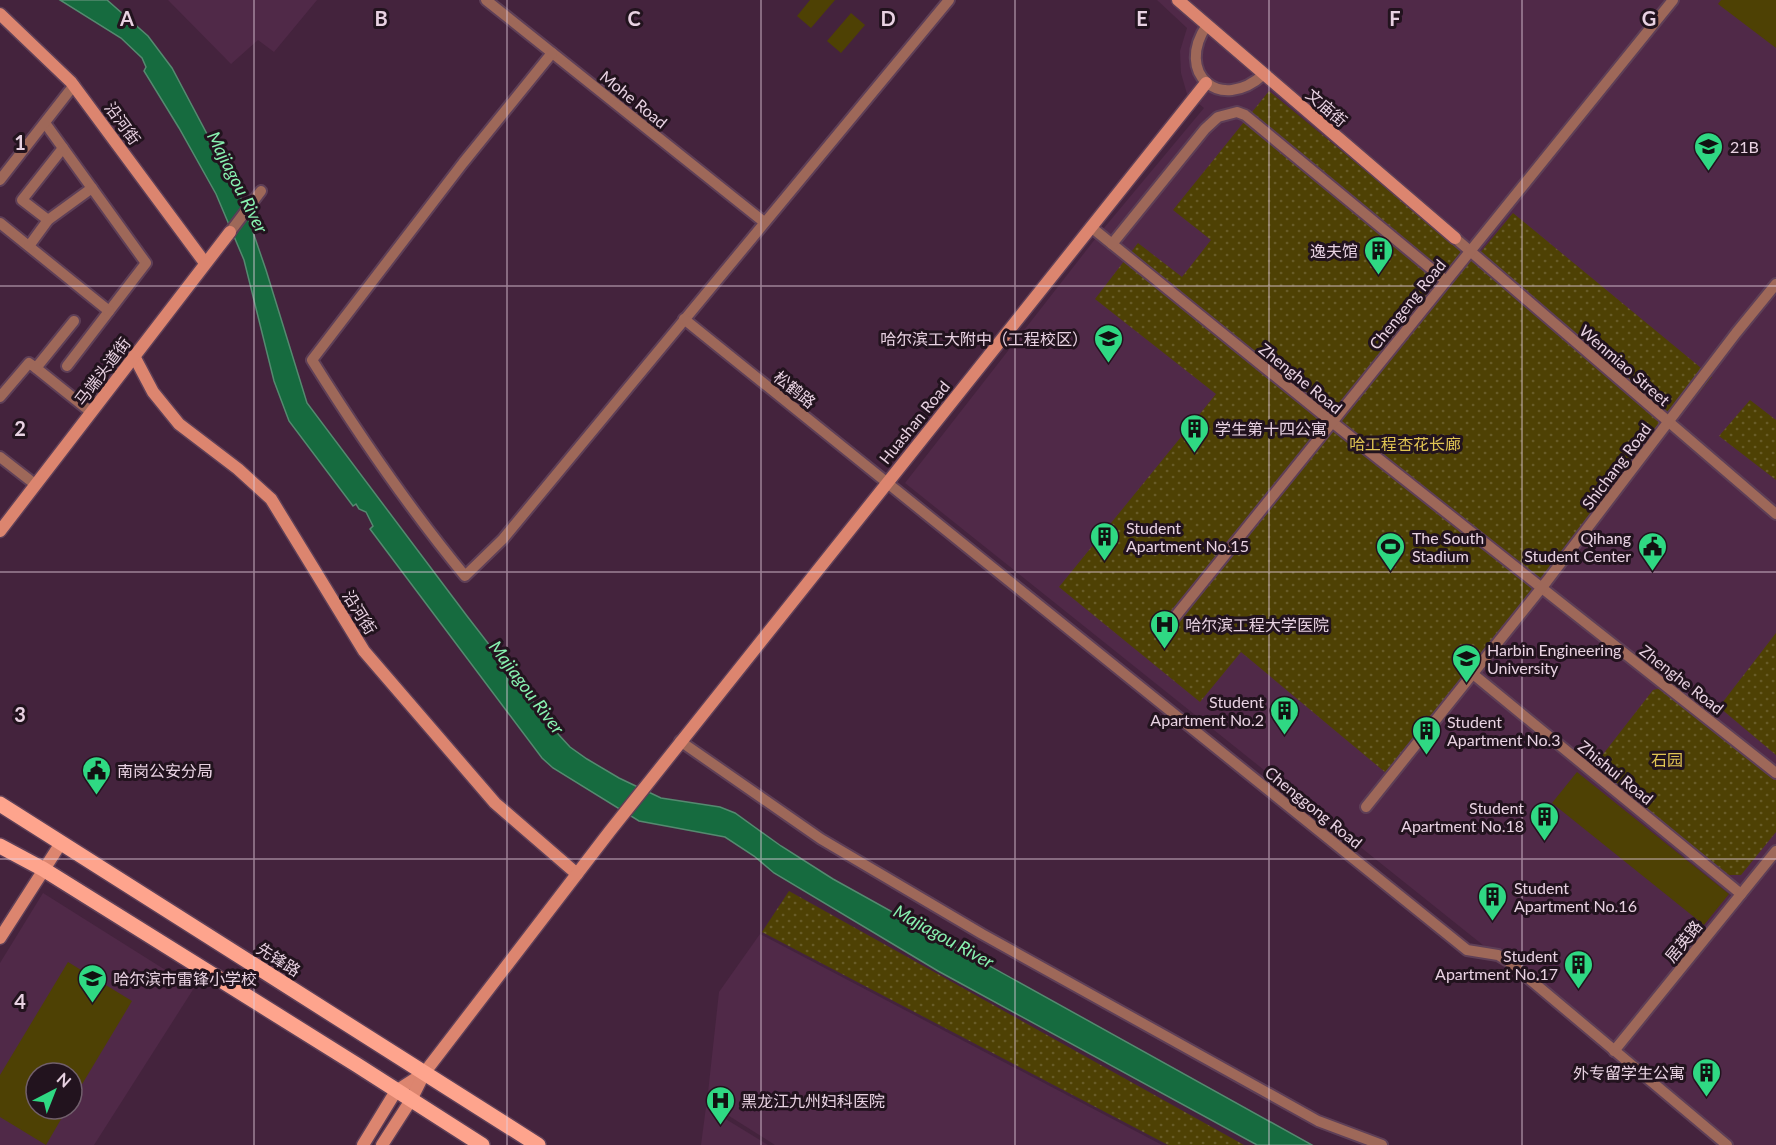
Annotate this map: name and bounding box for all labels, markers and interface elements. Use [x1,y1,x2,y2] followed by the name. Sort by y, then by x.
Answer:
[119,6,134,30] text: A
[374,6,388,30] text: B
[627,6,641,30] text: C
[880,6,896,30] text: D
[1136,6,1148,30] text: E
[1389,6,1401,30] text: F
[1642,6,1656,30] text: G
[597,66,671,132] street label: Mohe Road
[1303,84,1351,130] street label: 文庙街
[101,98,145,148] street label: 沿河街
[203,127,273,237] water label: Majiagou River
[14,130,26,154] text: 1
[1693,130,1725,172] school or university icon: 21B
[1730,137,1759,156] place label: 21B
[1363,234,1395,276] building icon: 逸夫馆
[1310,241,1358,260] place label: 逸夫馆
[1365,255,1449,353] street label: Chengeng Road
[1576,321,1674,410] street label: Wenmiao Street
[1093,322,1125,364] school or university icon: 哈尔滨工大附中（工程校区）
[880,329,1088,348] place label: 哈尔滨工大附中（工程校区）
[70,333,134,409] street label: 马端头道街
[1256,339,1346,417] street label: Zhenghe Road
[770,367,820,411] street label: 松鹤路
[875,377,953,467] street label: Huashan Road
[1178,412,1210,454] building icon: 学生第十四公寓
[14,416,26,440] text: 2
[1215,419,1327,438] place label: 学生第十四公寓
[1578,419,1654,513] street label: Shichang Road
[1349,434,1461,453] park label: 哈工程杏花长廊
[1126,518,1249,555] place label: Student Apartment No.15
[1089,520,1121,562] building icon: Student Apartment No.15
[1412,528,1484,565] place label: The South Stadium
[1524,528,1631,565] place label: Qihang Student Center
[1375,530,1407,572] sports icon: The South Stadium
[1636,530,1668,572] public building icon: Qihang Student Center
[339,587,381,637] street label: 沿河街
[1148,608,1180,650] hospital icon: 哈尔滨工程大学医院
[1185,615,1329,634] place label: 哈尔滨工程大学医院
[485,636,570,739] water label: Majiagou River
[1487,640,1621,677] place label: Harbin Engineering University
[1636,640,1728,718] street label: Zhenghe Road
[1450,642,1482,684] school or university icon: Harbin Engineering University
[1150,692,1264,729] place label: Student Apartment No.2
[1269,694,1301,736] building icon: Student Apartment No.2
[14,702,26,726] text: 3
[1447,712,1561,749] place label: Student Apartment No.3
[1410,714,1442,756] building icon: Student Apartment No.3
[1575,736,1657,808] street label: Zhishui Road
[1651,750,1683,769] park label: 石园
[80,754,112,796] public building icon: 南岗公安分局
[117,761,213,780] place label: 南岗公安分局
[1262,762,1366,852] street label: Chenggong Road
[1401,798,1524,835] place label: Student Apartment No.18
[1529,800,1561,842] building icon: Student Apartment No.18
[1514,878,1637,915] place label: Student Apartment No.16
[1477,880,1509,922] building icon: Student Apartment No.16
[890,899,999,973] water label: Majiagou River
[1661,916,1705,966] street label: 居英路
[254,938,304,980] street label: 先锋路
[1435,946,1558,983] place label: Student Apartment No.17
[1563,948,1595,990] building icon: Student Apartment No.17
[76,962,108,1004] school or university icon: 哈尔滨市雷锋小学校
[113,969,257,988] place label: 哈尔滨市雷锋小学校
[14,989,26,1013] text: 4
[1690,1056,1722,1098] building icon: 外专留学生公寓
[24,1061,84,1121] north arrow
[1573,1063,1685,1082] place label: 外专留学生公寓
[53,1068,75,1091] text: N
[704,1084,736,1126] hospital icon: 黑龙江九州妇科医院
[741,1091,885,1110] place label: 黑龙江九州妇科医院

